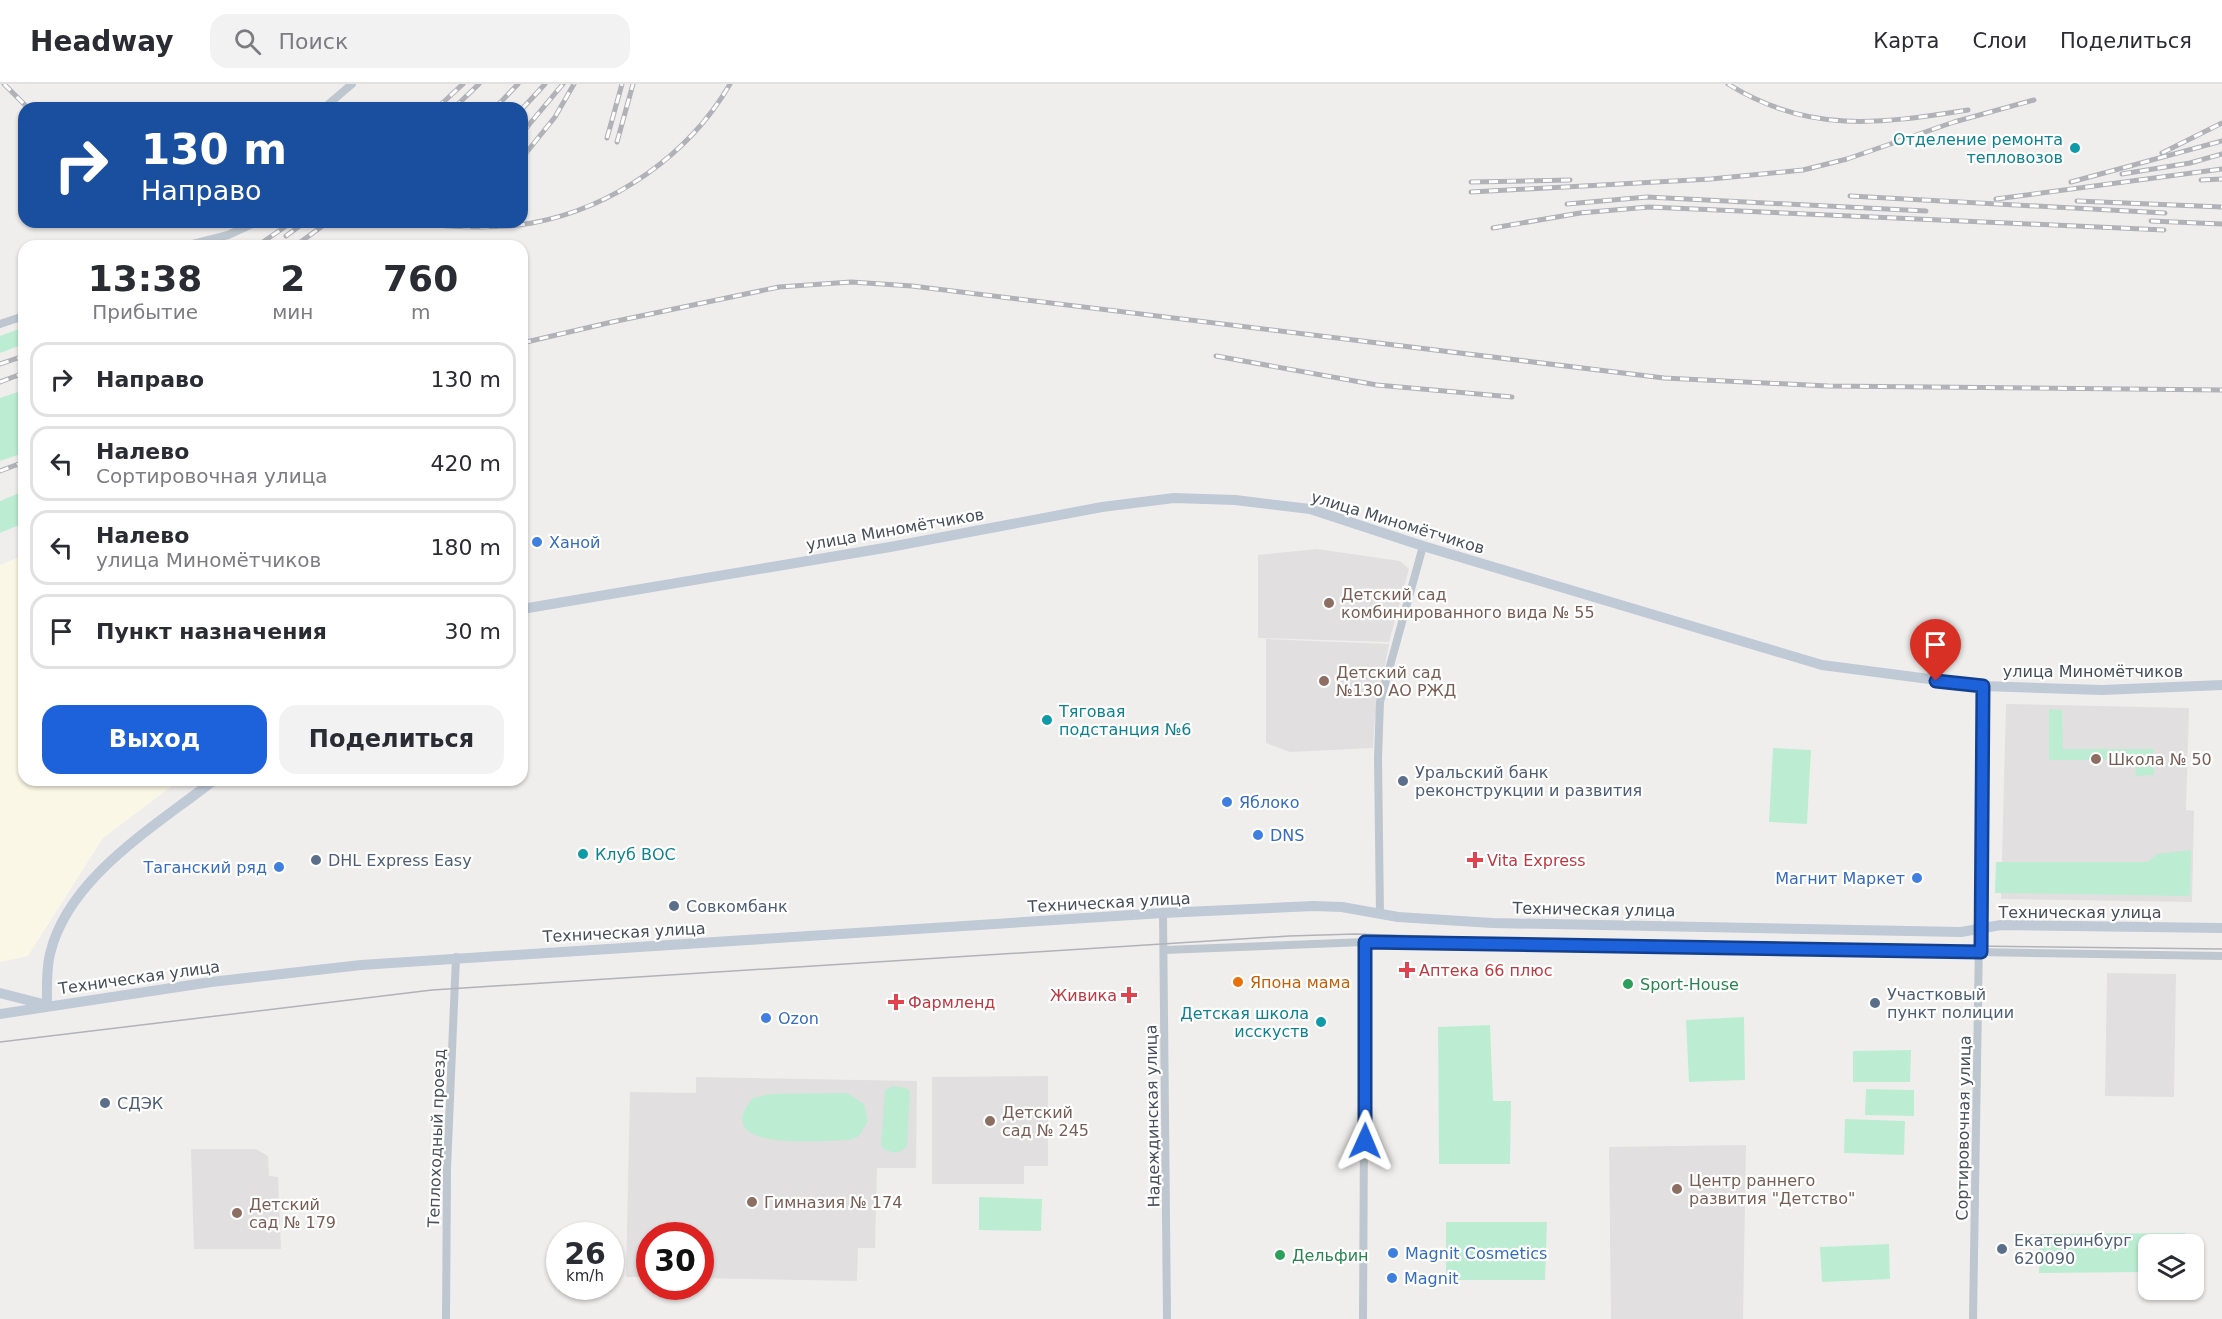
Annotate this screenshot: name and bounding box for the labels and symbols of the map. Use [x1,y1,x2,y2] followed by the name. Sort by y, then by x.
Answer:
[1893,130,2063,167] place label: Отделение ремонта тепловозов
[2068,141,2082,155] marker: Отделение ремонта тепловозов
[1309,487,1487,558] street label: улица Миномётчиков
[805,504,986,555] street label: улица Миномётчиков
[549,533,600,552] place label: Ханой
[530,535,544,549] marker: Ханой
[1341,585,1595,622] place label: Детский сад комбинированного вида № 55
[1322,596,1336,610] marker: Детский сад комбинированного вида № 55
[1910,619,1961,681] pin
[2003,662,2183,681] street label: улица Миномётчиков
[1336,663,1456,700] place label: Детский сад №130 АО РЖД
[1317,674,1331,688] marker: Детский сад №130 АО РЖД
[1058,702,1192,739] place label: Тяговая подстанция №6
[1040,713,1054,727] marker: Тяговая подстанция №6
[2108,750,2212,769] place label: Школа № 50
[2089,752,2103,766] marker: Школа № 50
[1415,763,1642,800] place label: Уральский банк реконструкции и развития
[1396,774,1410,788] marker: Уральский банк реконструкции и развития
[1239,793,1299,812] place label: Яблоко
[1220,795,1234,809] marker: Яблоко
[1270,826,1304,845] place label: DNS
[1251,828,1265,842] marker: DNS
[595,845,676,864] place label: Клуб ВОС
[576,847,590,861] marker: Клуб ВОС
[328,851,472,870] place label: DHL Express Easy
[1487,851,1586,870] place label: Vita Express
[309,853,323,867] marker: DHL Express Easy
[1468,853,1482,867] marker: Vita Express
[143,858,267,877] place label: Таганский ряд
[272,860,286,874] marker: Таганский ряд
[1775,869,1905,888] place label: Магнит Маркет
[1910,871,1924,885] marker: Магнит Маркет
[1026,889,1191,916] street label: Техническая улица
[686,897,788,916] place label: Совкомбанк
[667,899,681,913] marker: Совкомбанк
[1511,899,1676,920] street label: Техническая улица
[1997,903,2162,922] street label: Техническая улица
[541,919,706,946] street label: Техническая улица
[56,957,221,998] street label: Техническая улица
[1419,961,1553,980] place label: Аптека 66 плюс
[1400,963,1414,977] marker: Аптека 66 плюс
[1250,973,1350,992] place label: Япона мама
[1231,975,1245,989] marker: Япона мама
[1640,975,1739,994] place label: Sport-House
[1621,977,1635,991] marker: Sport-House
[1887,985,2014,1022] place label: Участковый пункт полиции
[1050,986,1117,1005] place label: Живика
[1122,988,1136,1002] marker: Живика
[908,993,995,1012] place label: Фармленд
[889,995,903,1009] marker: Фармленд
[1868,996,1882,1010] marker: Участковый пункт полиции
[1180,1004,1309,1041] place label: Детская школа исскуств
[778,1009,819,1028] place label: Ozon
[759,1011,773,1025] marker: Ozon
[1314,1015,1328,1029] marker: Детская школа исскуств
[1141,1024,1164,1208] street label: Надеждинская улица
[1952,1035,1975,1221] street label: Сортировочная улица
[424,1048,449,1229] street label: Теплоходный проезд
[117,1094,164,1113] place label: СДЭК
[98,1096,112,1110] marker: СДЭК
[1002,1103,1089,1140] place label: Детский сад № 245
[1333,1109,1397,1173] position arrow
[983,1114,997,1128] marker: Детский сад № 245
[1689,1171,1855,1208] place label: Центр раннего развития "Детство"
[1670,1182,1684,1196] marker: Центр раннего развития "Детство"
[764,1193,902,1212] place label: Гимназия № 174
[249,1195,336,1232] place label: Детский сад № 179
[745,1195,759,1209] marker: Гимназия № 174
[230,1206,244,1220] marker: Детский сад № 179
[636,1222,714,1300] speed limit sign: 30
[2014,1231,2132,1268] place label: Екатеринбург 620090
[1995,1242,2009,1256] marker: Екатеринбург 620090
[1405,1244,1547,1263] place label: Magnit Cosmetics
[1292,1246,1369,1265] place label: Дельфин
[1386,1246,1400,1260] marker: Magnit Cosmetics
[1273,1248,1287,1262] marker: Дельфин
[1404,1269,1459,1288] place label: Magnit
[1385,1271,1399,1285] marker: Magnit

